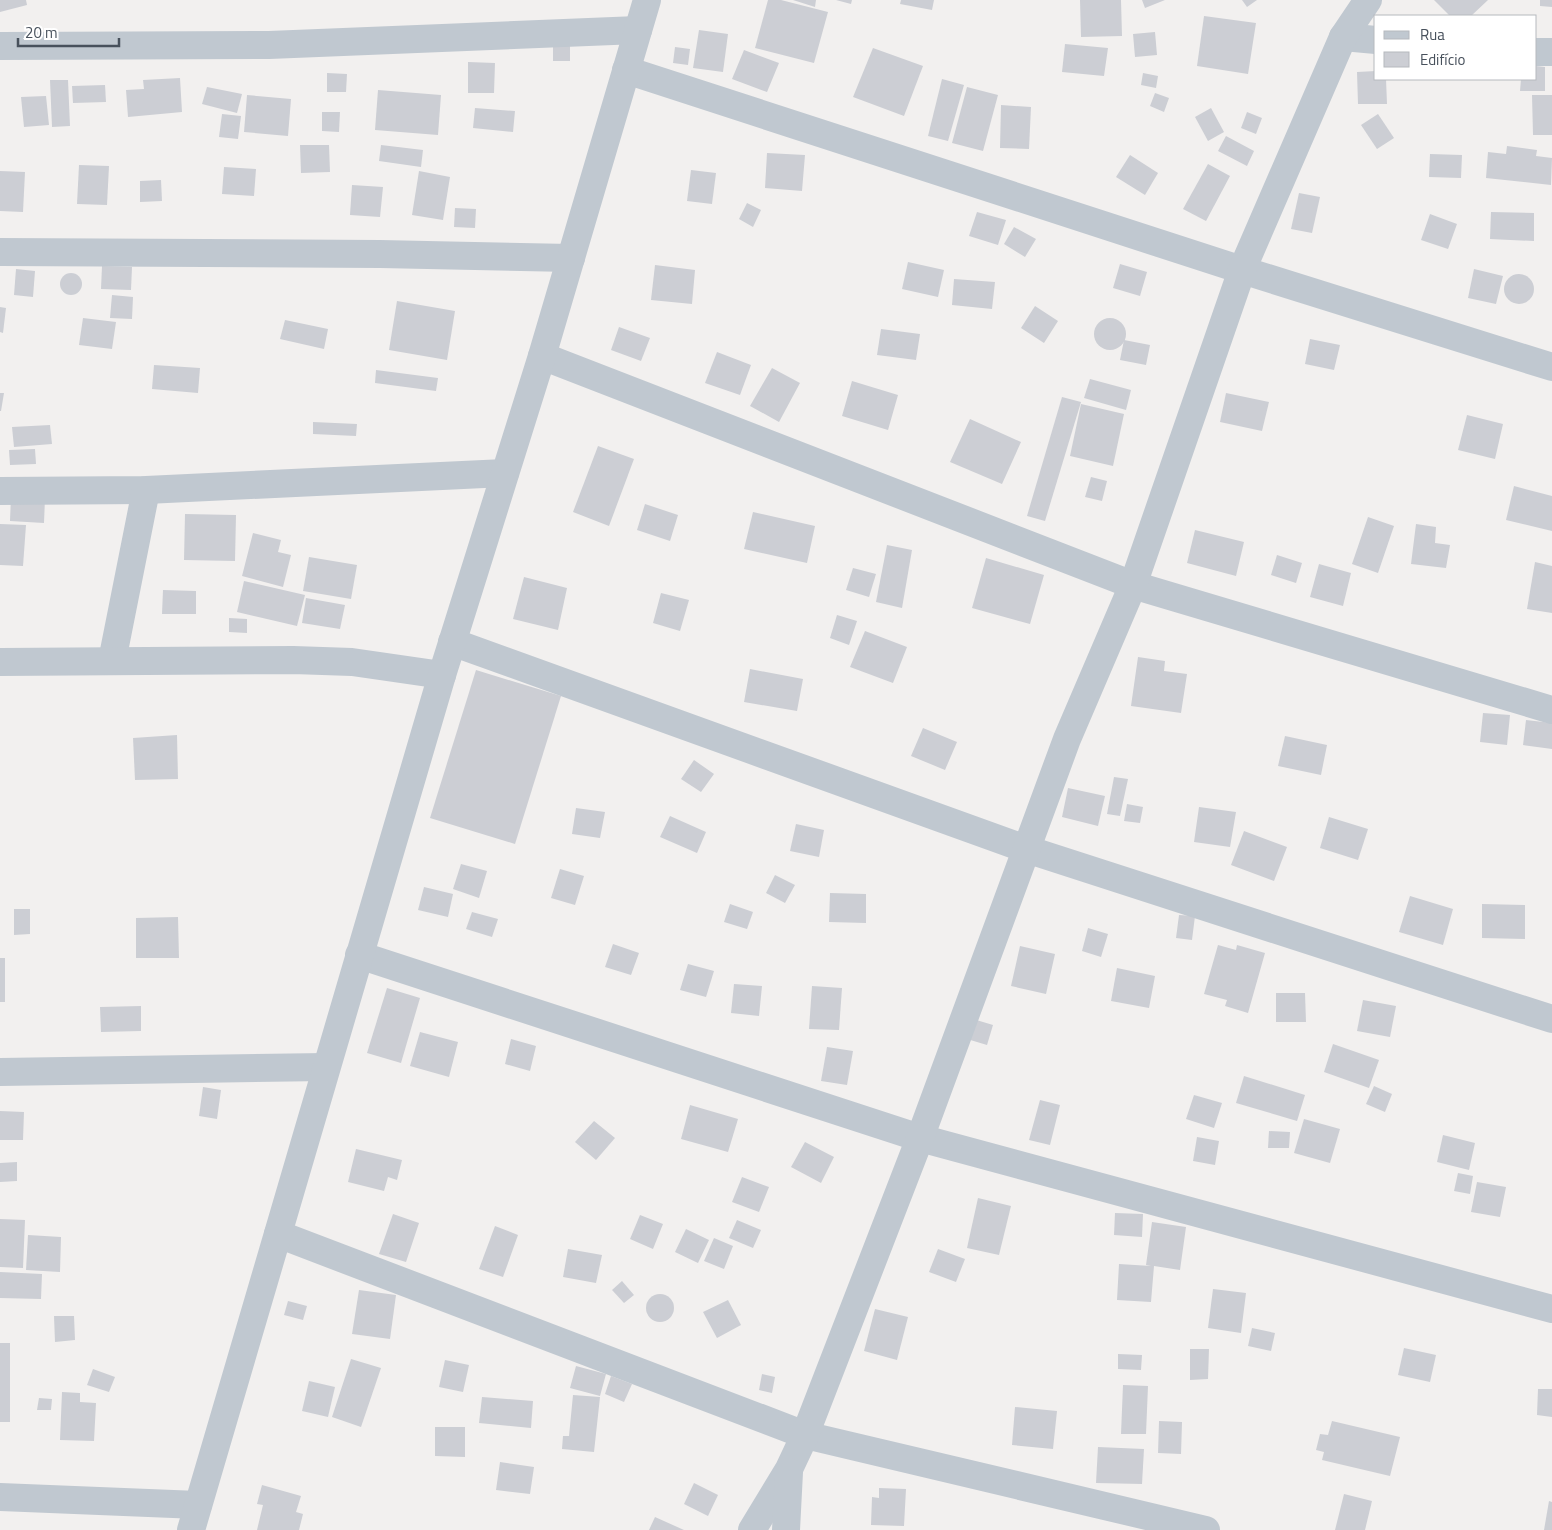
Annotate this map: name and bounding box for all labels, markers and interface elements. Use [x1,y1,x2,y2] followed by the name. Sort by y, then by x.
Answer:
[18,15,119,47] scale bar
[1374,15,1537,80] legend
[25,21,58,44] text: 20 m
[1420,23,1445,46] text: Rua
[1420,48,1465,71] text: Edifício

